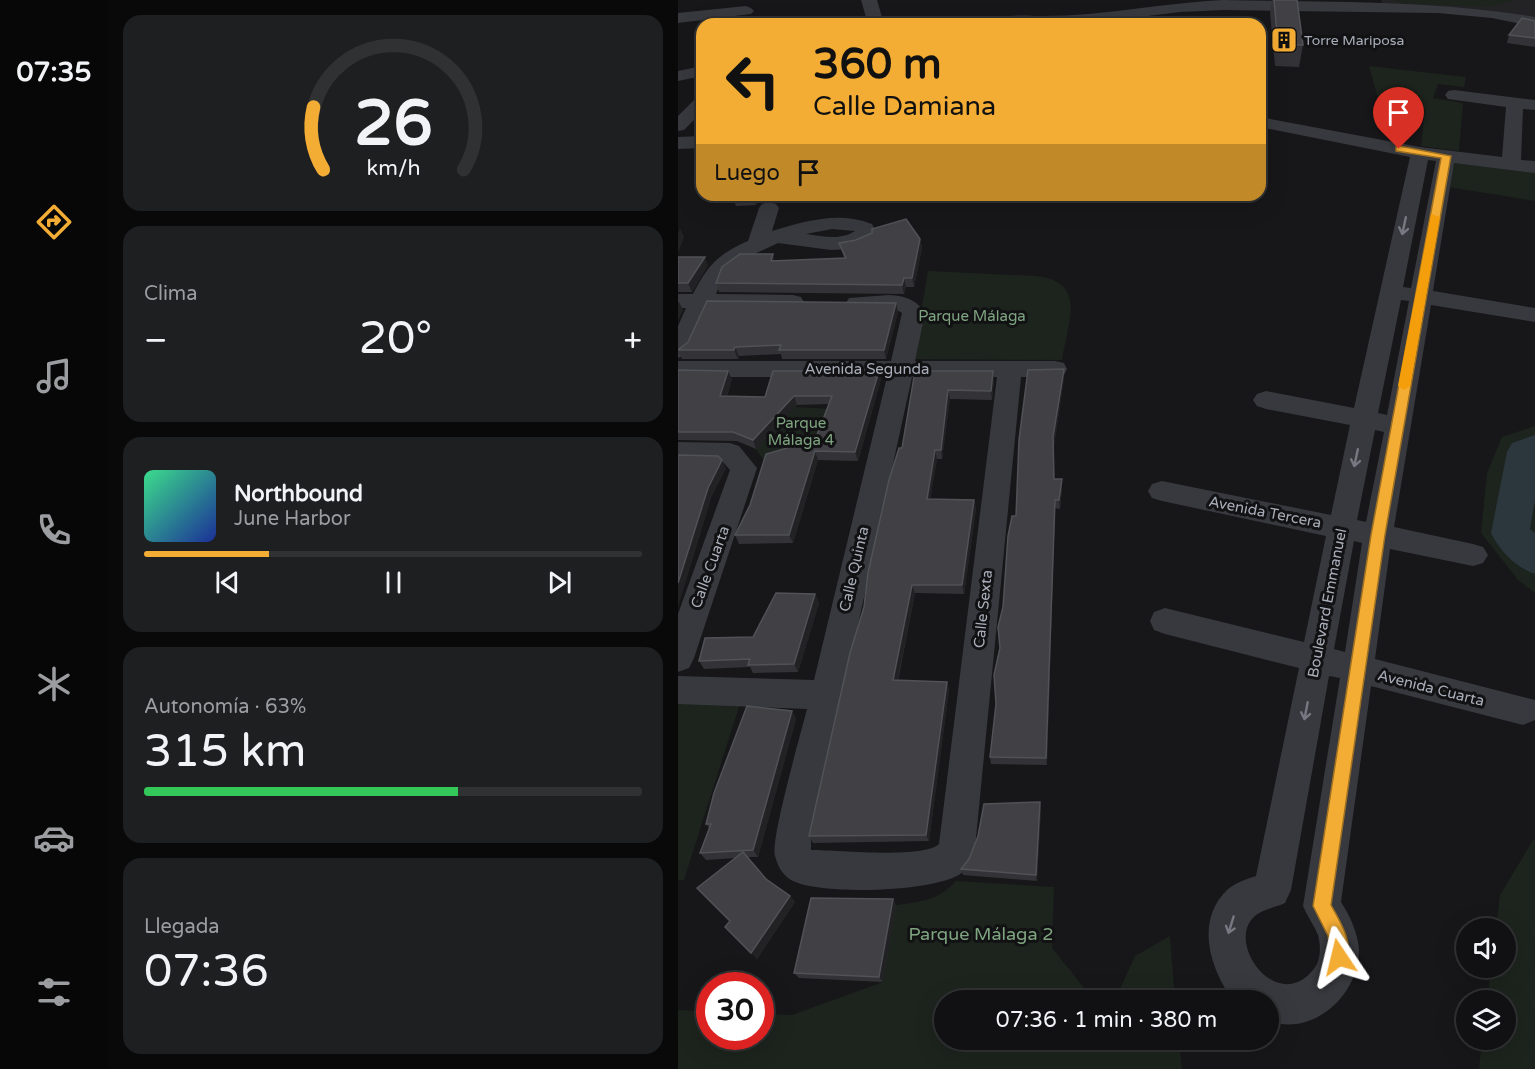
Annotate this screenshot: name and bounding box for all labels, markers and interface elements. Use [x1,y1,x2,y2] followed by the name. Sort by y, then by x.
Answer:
[1269,25,1299,55] building icon: Torre Mariposa
[1304,32,1404,49] place label: Torre Mariposa
[813,39,942,90] text: 360 m
[714,42,792,120] icon: left
[17,56,91,89] text: 07:35
[354,87,432,162] text: 26
[1373,87,1424,149] pin
[813,90,996,123] text: Calle Damiana
[1382,96,1415,129] icon: arrive
[366,155,420,181] text: km/h
[792,156,825,189] icon: arrive
[714,160,780,186] text: Luego
[33,201,75,243] icon: directions
[1398,216,1409,235] one-way arrow
[144,282,197,306] text: Clima
[918,307,1026,325] park label: Parque Málaga
[359,312,432,366] text: 20°
[144,321,168,360] text: −
[623,321,642,360] text: +
[33,355,75,397] icon: music
[804,360,930,378] street label: Avenida Segunda
[768,414,834,449] park label: Parque Málaga 4
[1350,448,1361,468] one-way arrow
[234,481,363,507] text: Northbound
[1207,492,1323,532] street label: Avenida Tercera
[234,507,351,531] text: June Harbor
[33,509,75,551] icon: phone
[687,523,733,611] street label: Calle Cuarta
[835,525,873,613] street label: Calle Quinta
[1304,527,1350,679] street label: Boulevard Emmanuel
[211,566,244,599] icon: previous
[377,566,410,599] icon: pause
[543,566,576,599] icon: next
[970,569,996,649] street label: Calle Sexta
[33,663,75,705] icon: climate
[1376,666,1486,710] street label: Avenida Cuarta
[144,695,306,719] text: Autonomía · 63%
[1300,701,1311,721] one-way arrow
[144,725,306,779] text: 315 km
[33,817,75,859] icon: car
[144,915,220,939] text: Llegada
[1224,915,1235,934] one-way arrow
[1456,918,1516,1050] map controls
[1456,918,1516,978] button: sound
[908,923,1054,945] park label: Parque Málaga 2
[1307,925,1371,989] position arrow
[144,945,269,999] text: 07:36
[33,971,75,1013] icon: filters
[696,972,774,1050] speed limit sign: 30
[1456,990,1516,1050] button: layers
[996,1007,1217,1033] text: 07:36 · 1 min · 380 m

